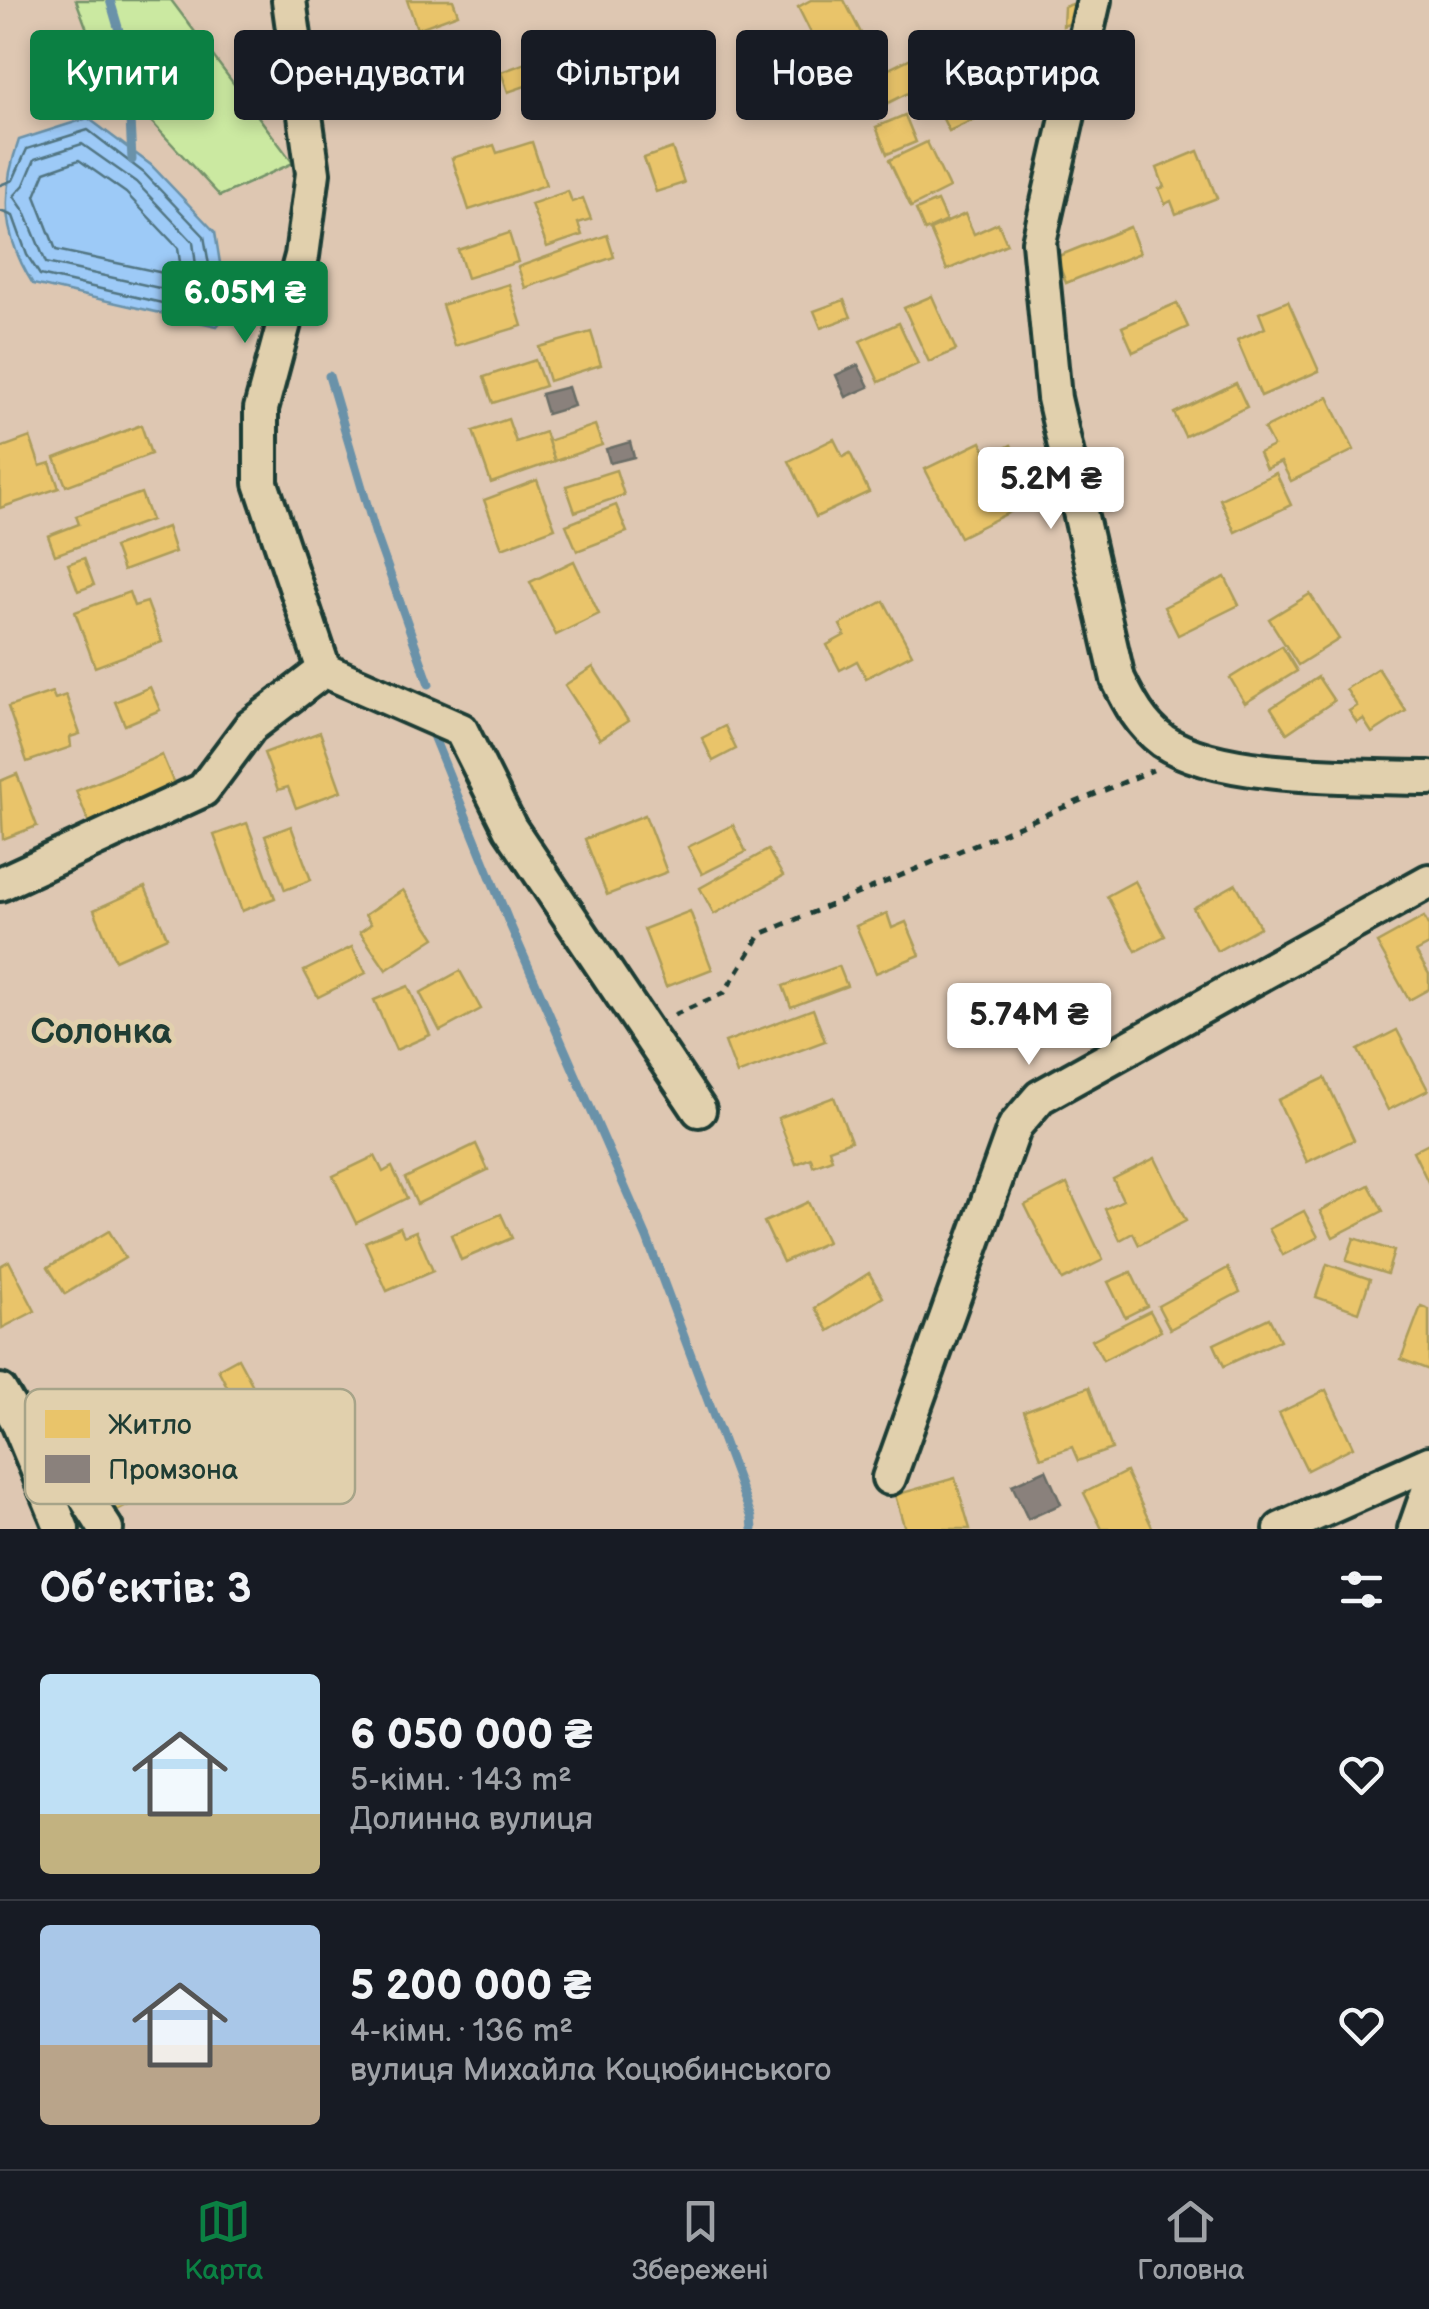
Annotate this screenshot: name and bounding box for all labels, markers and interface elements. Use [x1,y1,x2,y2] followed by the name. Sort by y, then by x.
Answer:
[30,30,214,120] chip: Купити
[234,30,501,120] chip: Орендувати
[521,30,716,120] chip: Фільтри
[736,30,888,120] chip: Нове
[908,30,1135,120] chip: Квартира
[153,261,337,346] pin: 6.05M ₴
[184,274,306,313] text: 6.05M ₴
[970,447,1132,532] pin: 5.2M ₴
[1000,460,1102,499] text: 5.2M ₴
[937,983,1121,1068] pin: 5.74M ₴
[969,996,1089,1035] text: 5.74M ₴
[30,1011,172,1054] district label: Солонка
[25,1389,355,1504] legend
[108,1409,192,1442] text: Житло
[108,1454,239,1487] text: Промзона
[1334,1562,1389,1617] icon: filters
[40,1564,251,1615] text: Об’єктів: 3
[350,1710,593,1761] text: 6 050 000 ₴
[120,1714,240,1834] icon: home
[1334,1747,1389,1802] icon: heart
[350,1761,572,1800] text: 5-кімн. · 143 m²
[350,1800,593,1839] text: Долинна вулиця
[350,1961,592,2012] text: 5 200 000 ₴
[120,1965,240,2085] icon: home
[1334,1998,1389,2053] icon: heart
[350,2012,573,2051] text: 4-кімн. · 136 m²
[350,2051,831,2090] text: вулиця Михайла Коцюбинського
[184,2194,263,2287] tab: Карта
[632,2194,769,2287] tab: Збережені
[1137,2194,1245,2287] tab: Головна

